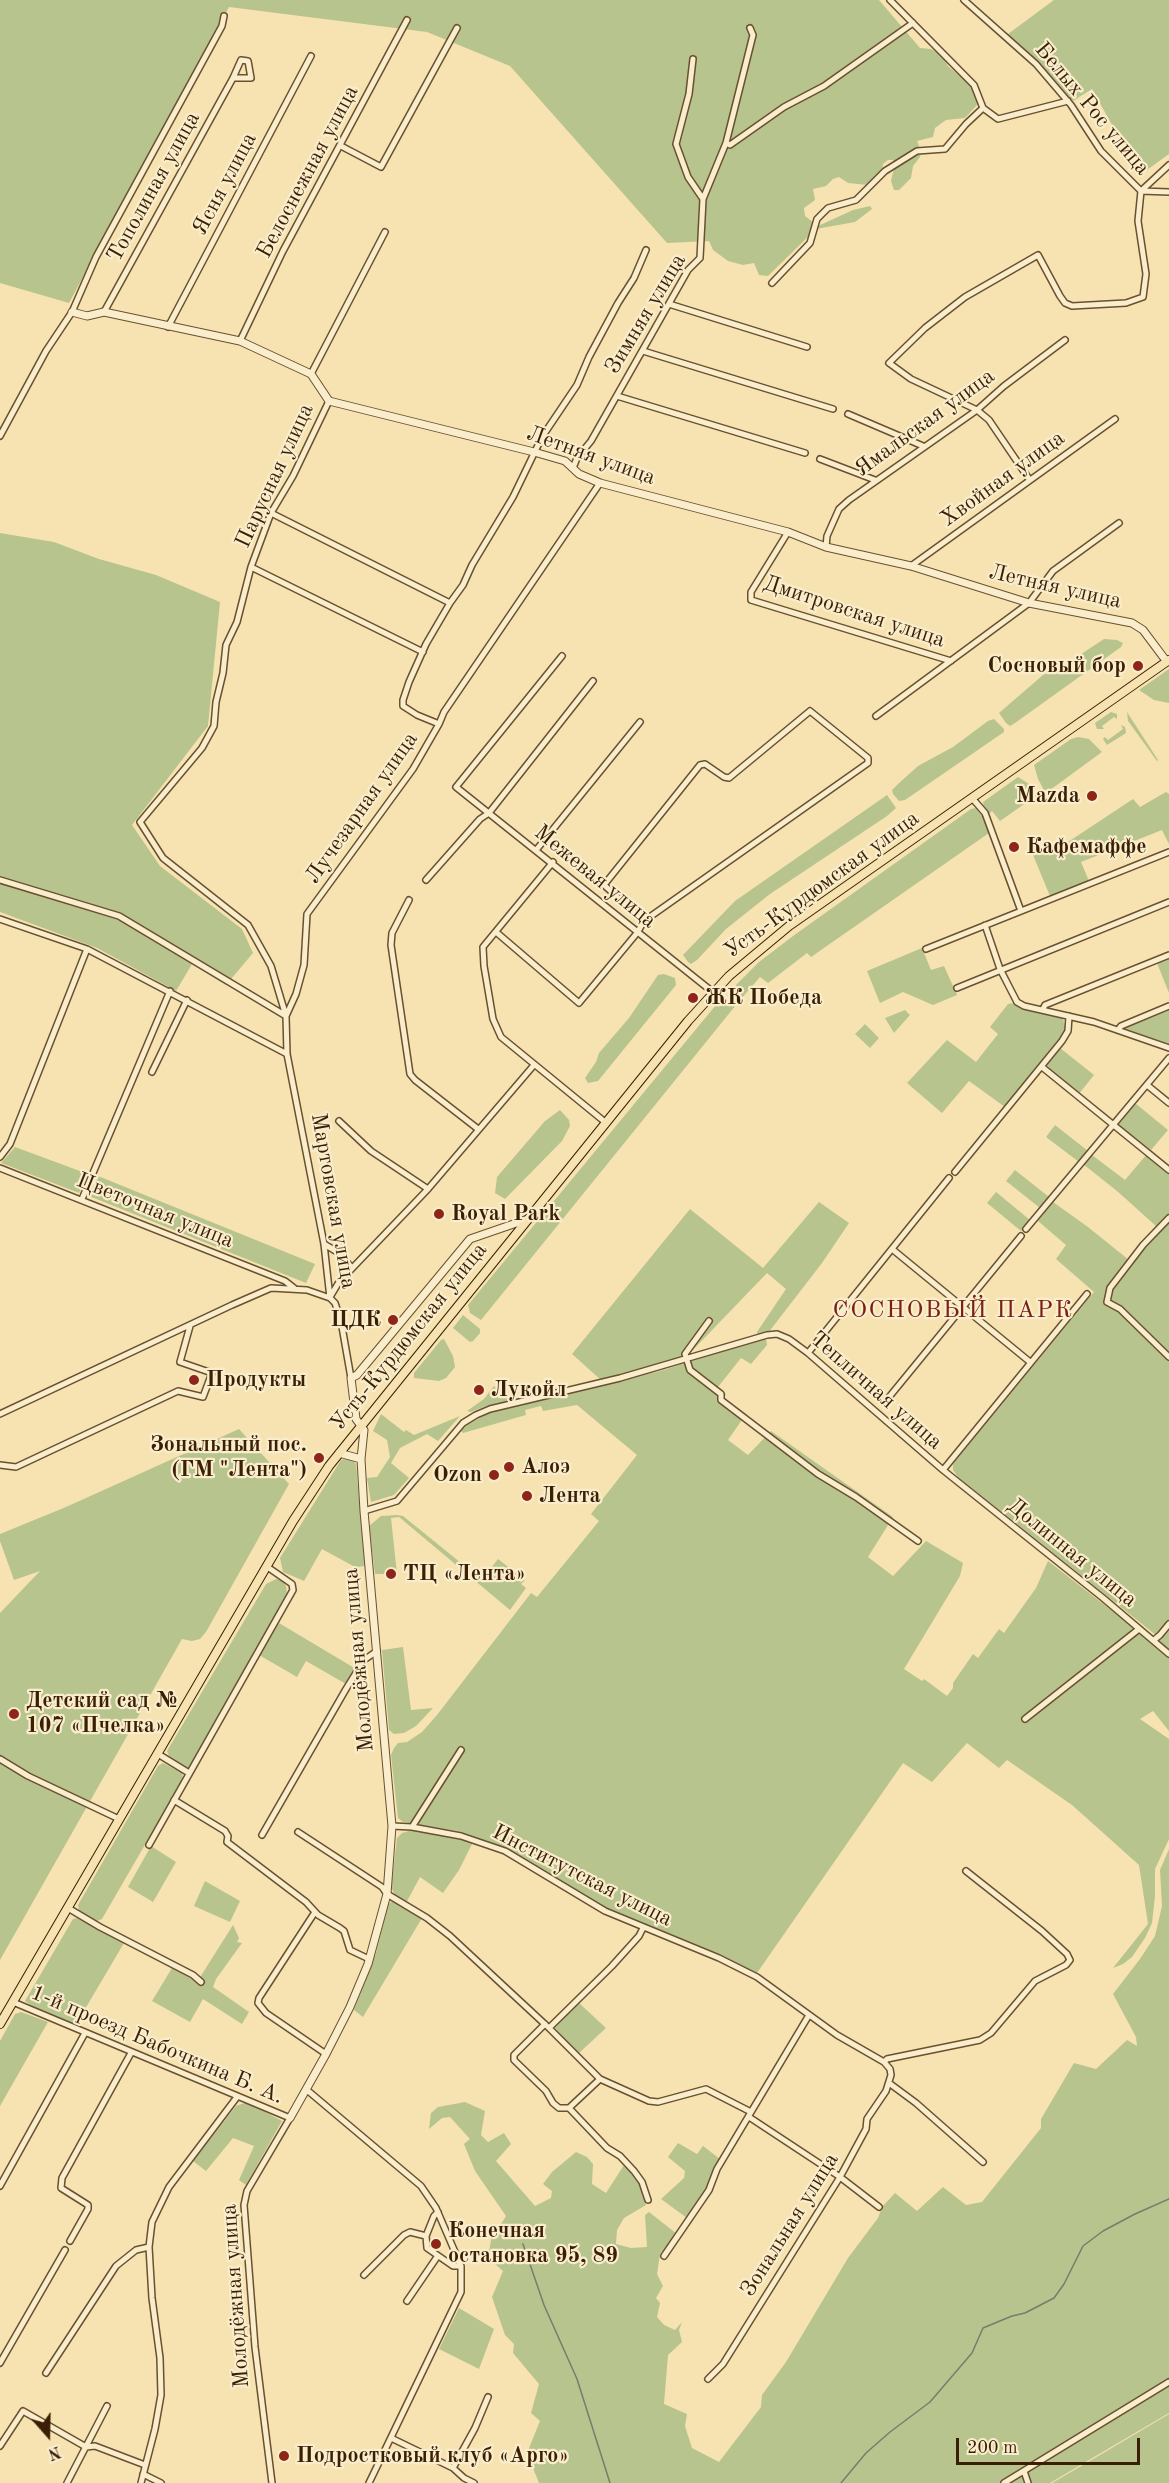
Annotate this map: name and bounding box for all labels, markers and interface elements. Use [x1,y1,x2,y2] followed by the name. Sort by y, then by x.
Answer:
[1029,37,1155,181] street label: Белых Рос улица
[251,81,365,263] street label: Белоснежная улица
[102,107,206,267] street label: Тополиная улица
[187,128,263,240] street label: Ясня улица
[600,249,692,379] street label: Зимняя улица
[850,363,1000,483] street label: Ямальская улица
[230,400,320,552] street label: Парусная улица
[523,421,659,491] street label: Летняя улица
[936,425,1070,533] street label: Хвойная улица
[986,559,1124,615] street label: Летняя улица
[760,570,948,654] street label: Дмитровская улица
[988,653,1126,679] place label: Сосновый бор
[1131,659,1145,673] marker: Сосновый бор
[300,727,424,889] street label: Лучезарная улица
[1016,783,1080,809] place label: Mazda
[1085,789,1099,803] marker: Mazda
[719,805,925,965] street label: Усть-Курдюмская улица
[528,820,662,934] street label: Межевая улица
[1026,834,1147,860] place label: Кафемаффе
[1007,840,1021,854] marker: Кафемаффе
[705,985,822,1011] place label: ЖК Победа
[686,991,700,1005] marker: ЖК Победа
[305,1111,361,1291] street label: Мартовская улица
[72,1167,238,1255] street label: Цветочная улица
[451,1201,560,1227] place label: Royal Park
[432,1207,446,1221] marker: Royal Park
[325,1238,493,1436] street label: Усть-Курдюмская улица
[833,1297,1073,1325] district label: СОСНОВЫЙ ПАРК
[330,1307,381,1333] place label: ЦДК
[386,1313,400,1327] marker: ЦДК
[804,1326,948,1456] street label: Тепличная улица
[206,1367,306,1393] place label: Продукты
[187,1373,201,1387] marker: Продукты
[491,1377,566,1403] place label: Лукойл
[472,1383,486,1397] marker: Лукойл
[150,1432,307,1484] place label: Зональный пос. (ГМ "Лента")
[312,1451,326,1465] marker: Зональный пос. (ГМ "Лента")
[521,1454,570,1480] place label: Алоэ
[502,1460,516,1474] marker: Алоэ
[433,1462,482,1488] place label: Ozon
[487,1468,501,1482] marker: Ozon
[539,1483,601,1509] place label: Лента
[520,1489,534,1503] marker: Лента
[1002,1493,1142,1613] street label: Долинная улица
[403,1561,526,1587] place label: ТЦ «Лента»
[338,1567,380,1753] street label: Молодёжная улица
[384,1567,398,1581] marker: ТЦ «Лента»
[26,1688,179,1740] place label: Детский сад № 107 «Пчелка»
[7,1707,21,1721] marker: Детский сад № 107 «Пчелка»
[488,1819,676,1933] street label: Институтская улица
[27,1980,287,2110] street label: 1-й проезд Бабочкина Б. А.
[735,2148,845,2302] street label: Зональная улица
[216,2203,256,2389] street label: Молодёжная улица
[448,2218,618,2270] place label: Конечная остановка 95, 89
[429,2237,443,2251] marker: Конечная остановка 95, 89
[18,2405,78,2465] north arrow
[959,2426,1144,2464] scale bar
[967,2439,1018,2457] text: 200 m
[46,2442,63,2462] text: N
[296,2443,569,2469] place label: Подростковый клуб «Арго»
[277,2449,291,2463] marker: Подростковый клуб «Арго»

